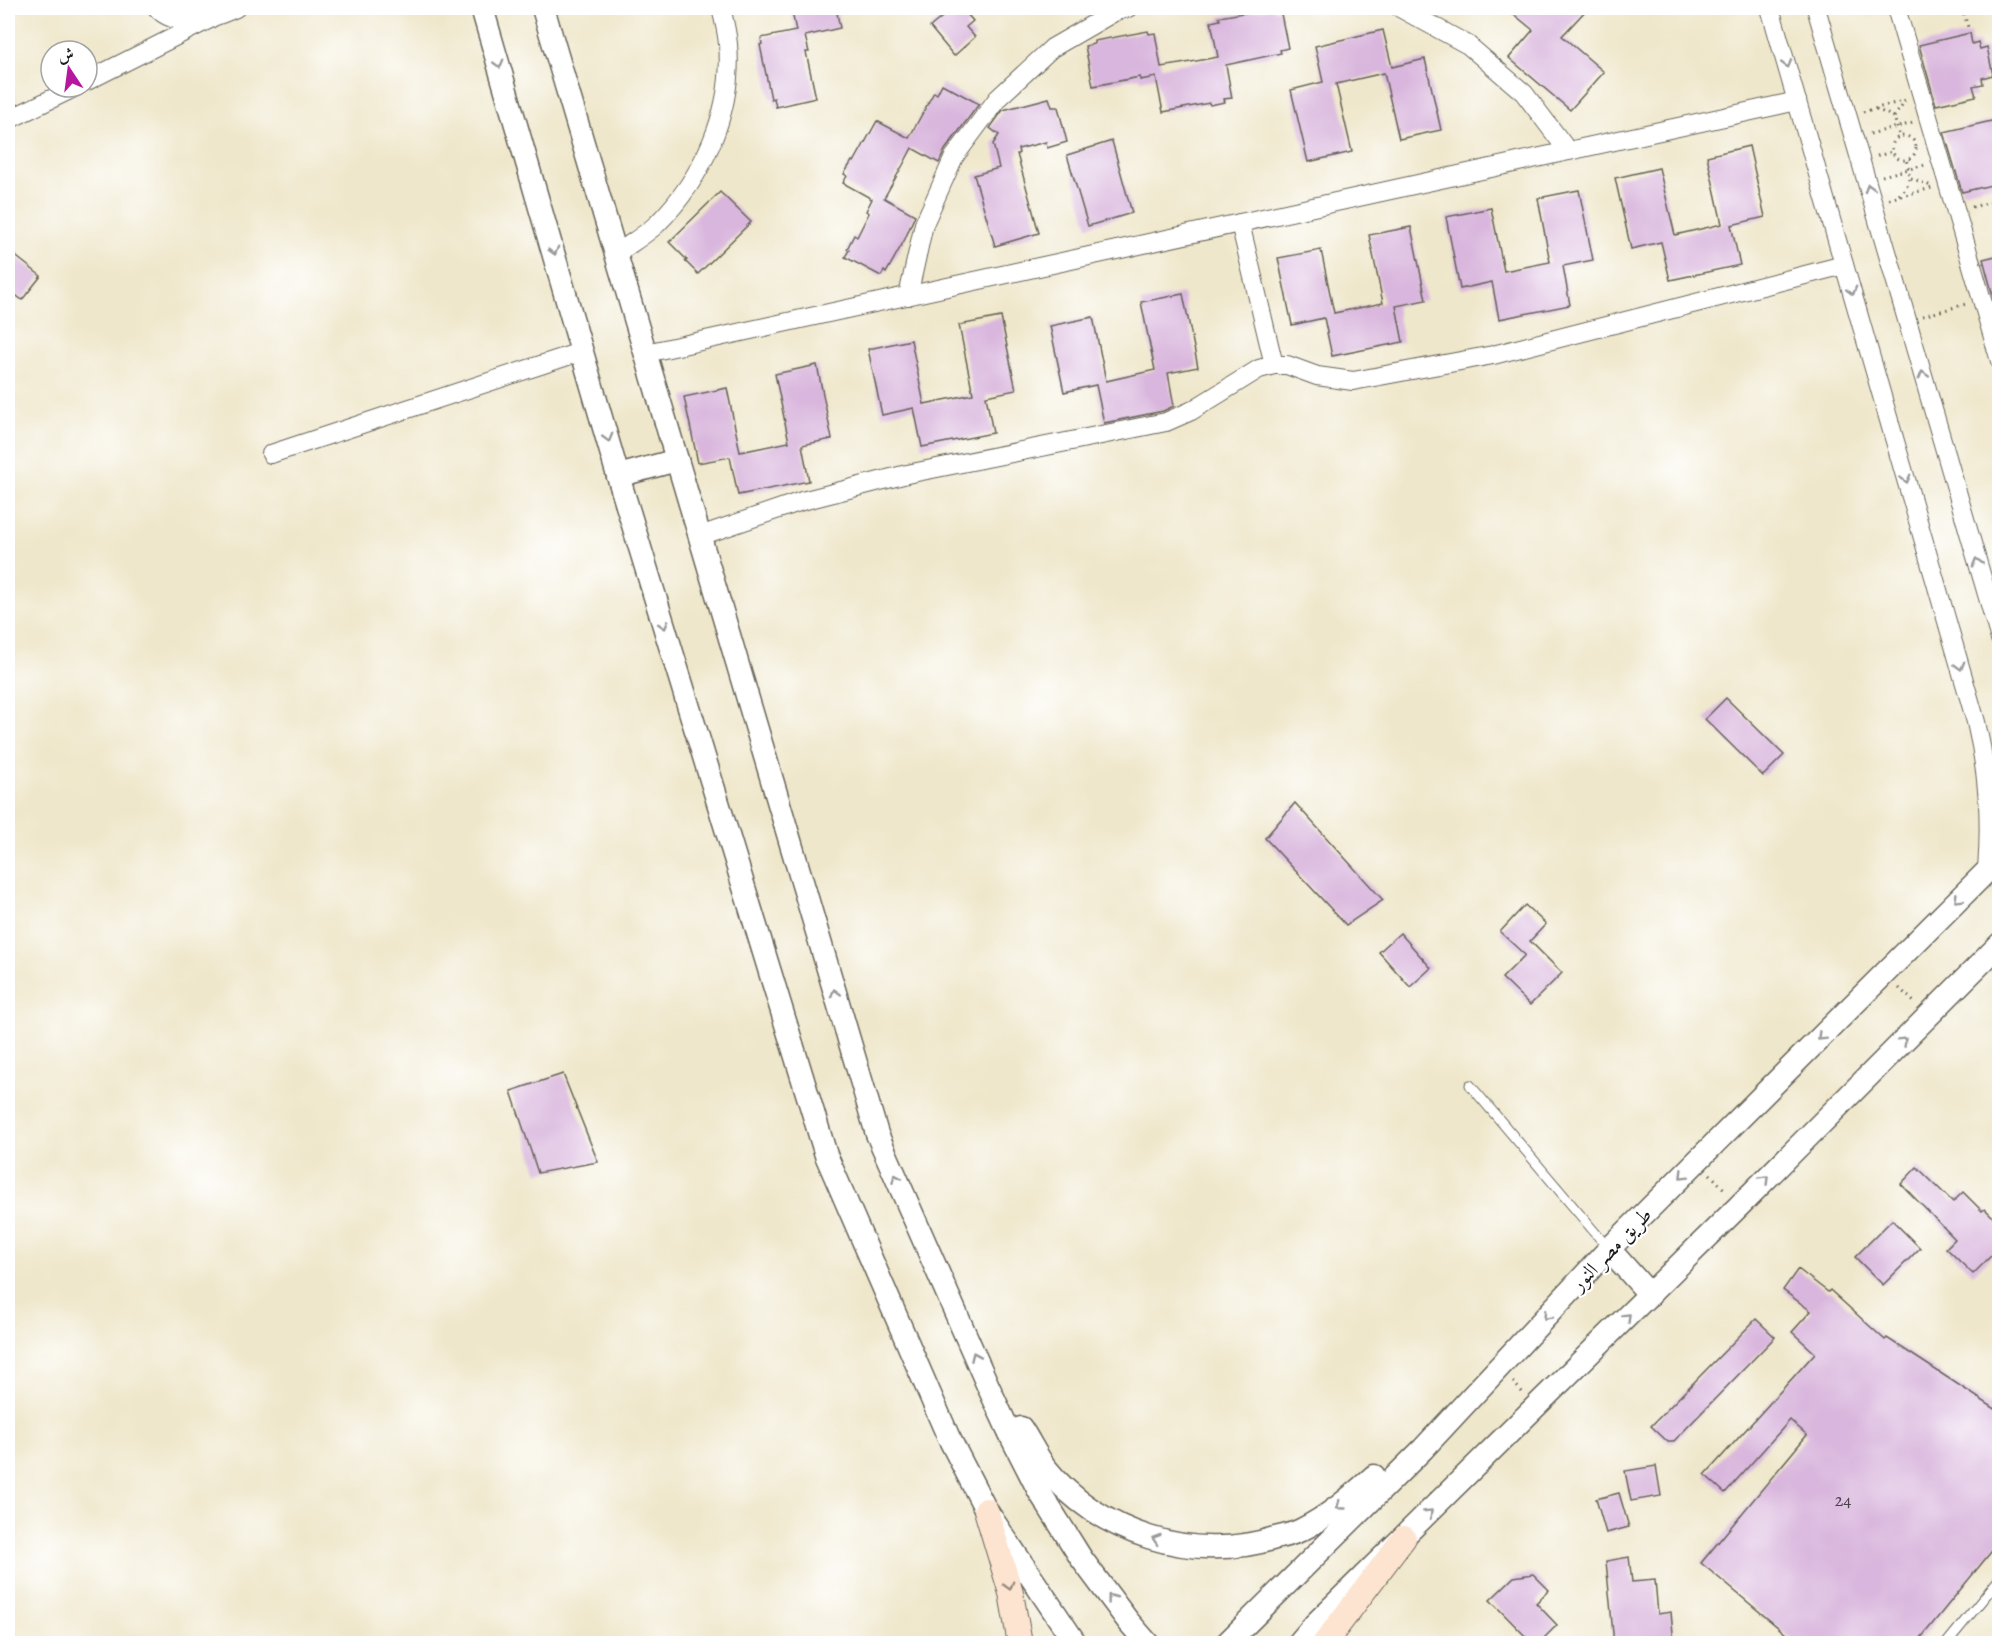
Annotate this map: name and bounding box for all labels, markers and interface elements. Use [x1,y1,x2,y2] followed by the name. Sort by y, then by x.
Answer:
[39,39,99,99] north arrow
[56,43,76,68] text: ش
[492,58,504,69] one-way arrow
[1779,59,1792,69] one-way arrow
[1864,183,1876,194] one-way arrow
[547,245,559,256] one-way arrow
[1845,286,1857,296] one-way arrow
[1918,370,1930,381] one-way arrow
[600,433,613,443] one-way arrow
[1899,473,1911,484] one-way arrow
[1972,557,1984,568] one-way arrow
[657,619,669,630] one-way arrow
[1953,660,1965,671] one-way arrow
[1955,892,1966,903] one-way arrow
[830,988,842,999] one-way arrow
[1817,1030,1828,1041] one-way arrow
[1895,1038,1906,1049] one-way arrow
[1679,1168,1690,1179] one-way arrow
[891,1173,903,1184] one-way arrow
[1758,1176,1769,1187] one-way arrow
[1563,1201,1658,1298] street label: طريق مصر النور
[1543,1309,1554,1319] one-way arrow
[1621,1313,1631,1324] one-way arrow
[970,1351,982,1362] one-way arrow
[1835,1488,1851,1512] house number: 24
[1336,1499,1347,1510] one-way arrow
[1421,1510,1432,1521] one-way arrow
[1151,1534,1162,1546] one-way arrow
[1002,1581,1014,1591] one-way arrow
[1108,1594,1119,1605] one-way arrow

